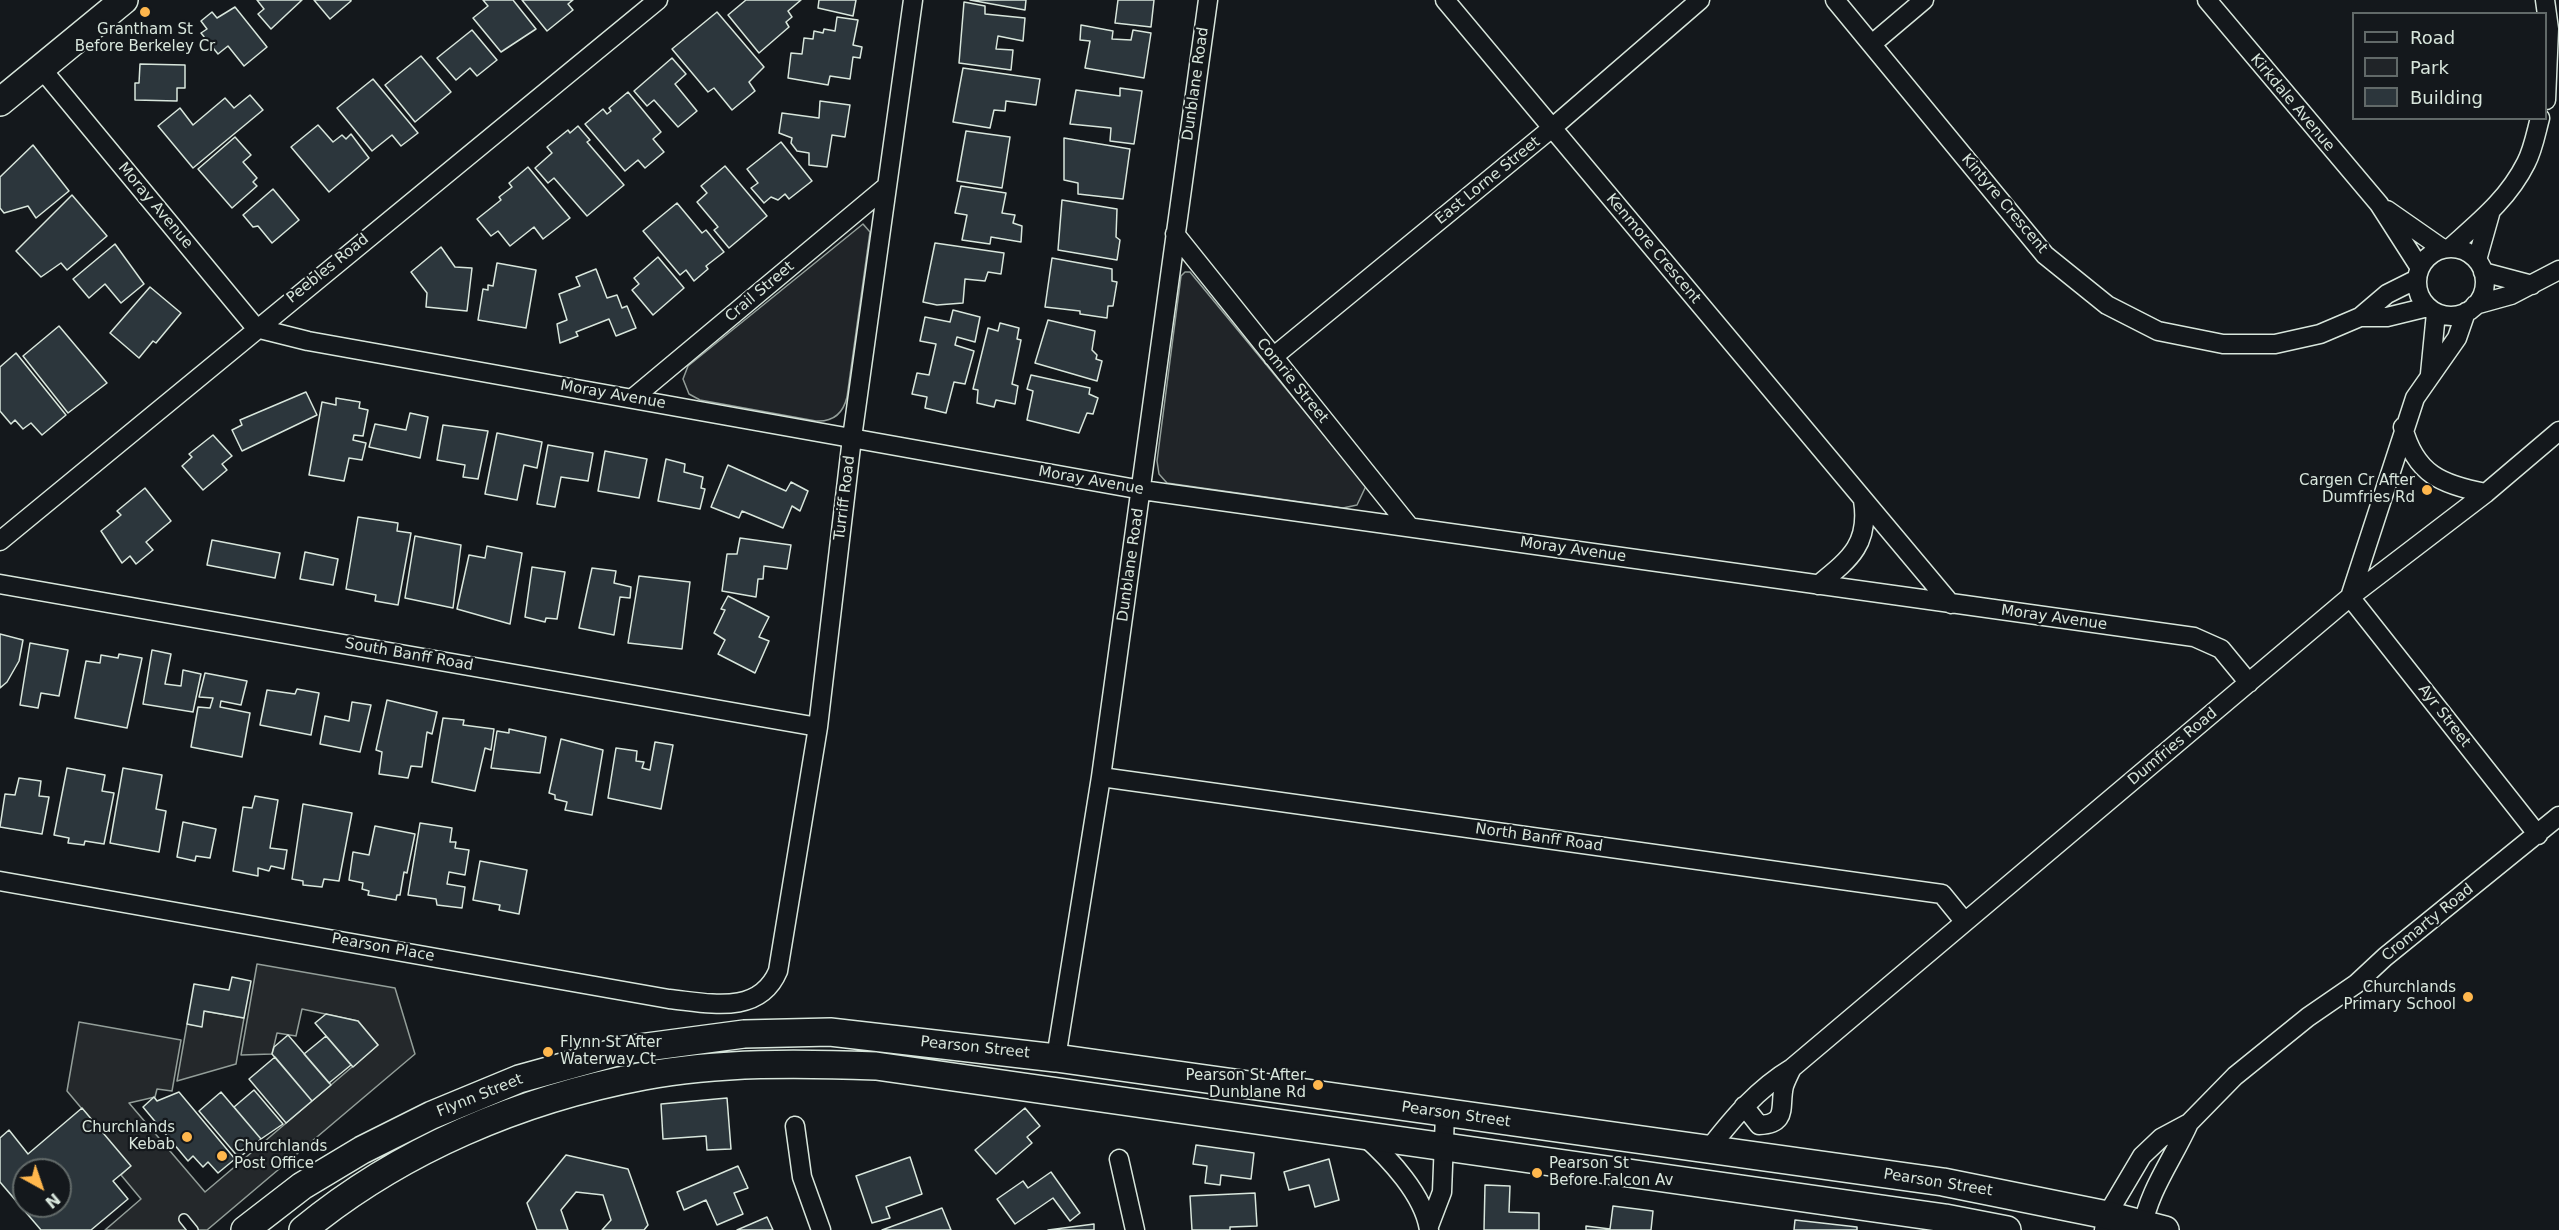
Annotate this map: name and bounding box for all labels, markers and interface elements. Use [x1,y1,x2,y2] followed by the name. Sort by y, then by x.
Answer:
[138,5,152,19] marker: Grantham St Before Berkeley Cr
[2352,12,2547,120] legend
[75,21,215,56] place label: Grantham St Before Berkeley Cr
[1179,26,1213,142] street label: Dunblane Road
[2410,27,2455,48] text: Road
[2246,51,2338,155] street label: Kirkdale Avenue
[2410,57,2449,78] text: Park
[2410,87,2483,108] text: Building
[1432,133,1544,229] street label: East Lorne Street
[1957,151,2051,257] street label: Kintyre Crescent
[114,159,196,253] street label: Moray Avenue
[1602,190,1704,308] street label: Kenmore Crescent
[283,231,373,307] street label: Peebles Road
[722,258,798,326] street label: Crail Street
[1252,335,1332,427] street label: Comrie Street
[559,377,667,413] street label: Moray Avenue
[831,455,859,541] street label: Turriff Road
[1037,463,1145,499] street label: Moray Avenue
[2299,472,2415,507] place label: Cargen Cr After Dumfries Rd
[2420,483,2434,497] marker: Cargen Cr After Dumfries Rd
[1114,507,1148,623] street label: Dunblane Road
[1519,534,1627,566] street label: Moray Avenue
[2000,602,2108,634] street label: Moray Avenue
[343,635,475,675] street label: South Banff Road
[2414,681,2474,751] street label: Ayr Street
[2125,705,2221,789] street label: Dumfries Road
[1474,820,1604,856] street label: North Banff Road
[2379,881,2477,965] street label: Cromarty Road
[330,930,436,966] street label: Pearson Place
[2343,979,2456,1014] place label: Churchlands Primary School
[2461,990,2475,1004] marker: Churchlands Primary School
[919,1033,1031,1063] street label: Pearson Street
[560,1034,662,1069] place label: Flynn St After Waterway Ct
[541,1045,555,1059] marker: Flynn St After Waterway Ct
[1185,1067,1306,1102] place label: Pearson St After Dunblane Rd
[434,1071,526,1121] street label: Flynn Street
[1311,1078,1325,1092] marker: Pearson St After Dunblane Rd
[1400,1098,1512,1132] street label: Pearson Street
[82,1119,175,1154] place label: Churchlands Kebab
[180,1130,194,1144] marker: Churchlands Kebab
[234,1138,327,1173] place label: Churchlands Post Office
[215,1149,229,1163] marker: Churchlands Post Office
[1549,1155,1673,1190] place label: Pearson St Before Falcon Av
[12,1158,72,1218] north arrow
[1530,1166,1544,1180] marker: Pearson St Before Falcon Av
[1882,1166,1994,1200] street label: Pearson Street
[41,1189,64,1212] text: N

